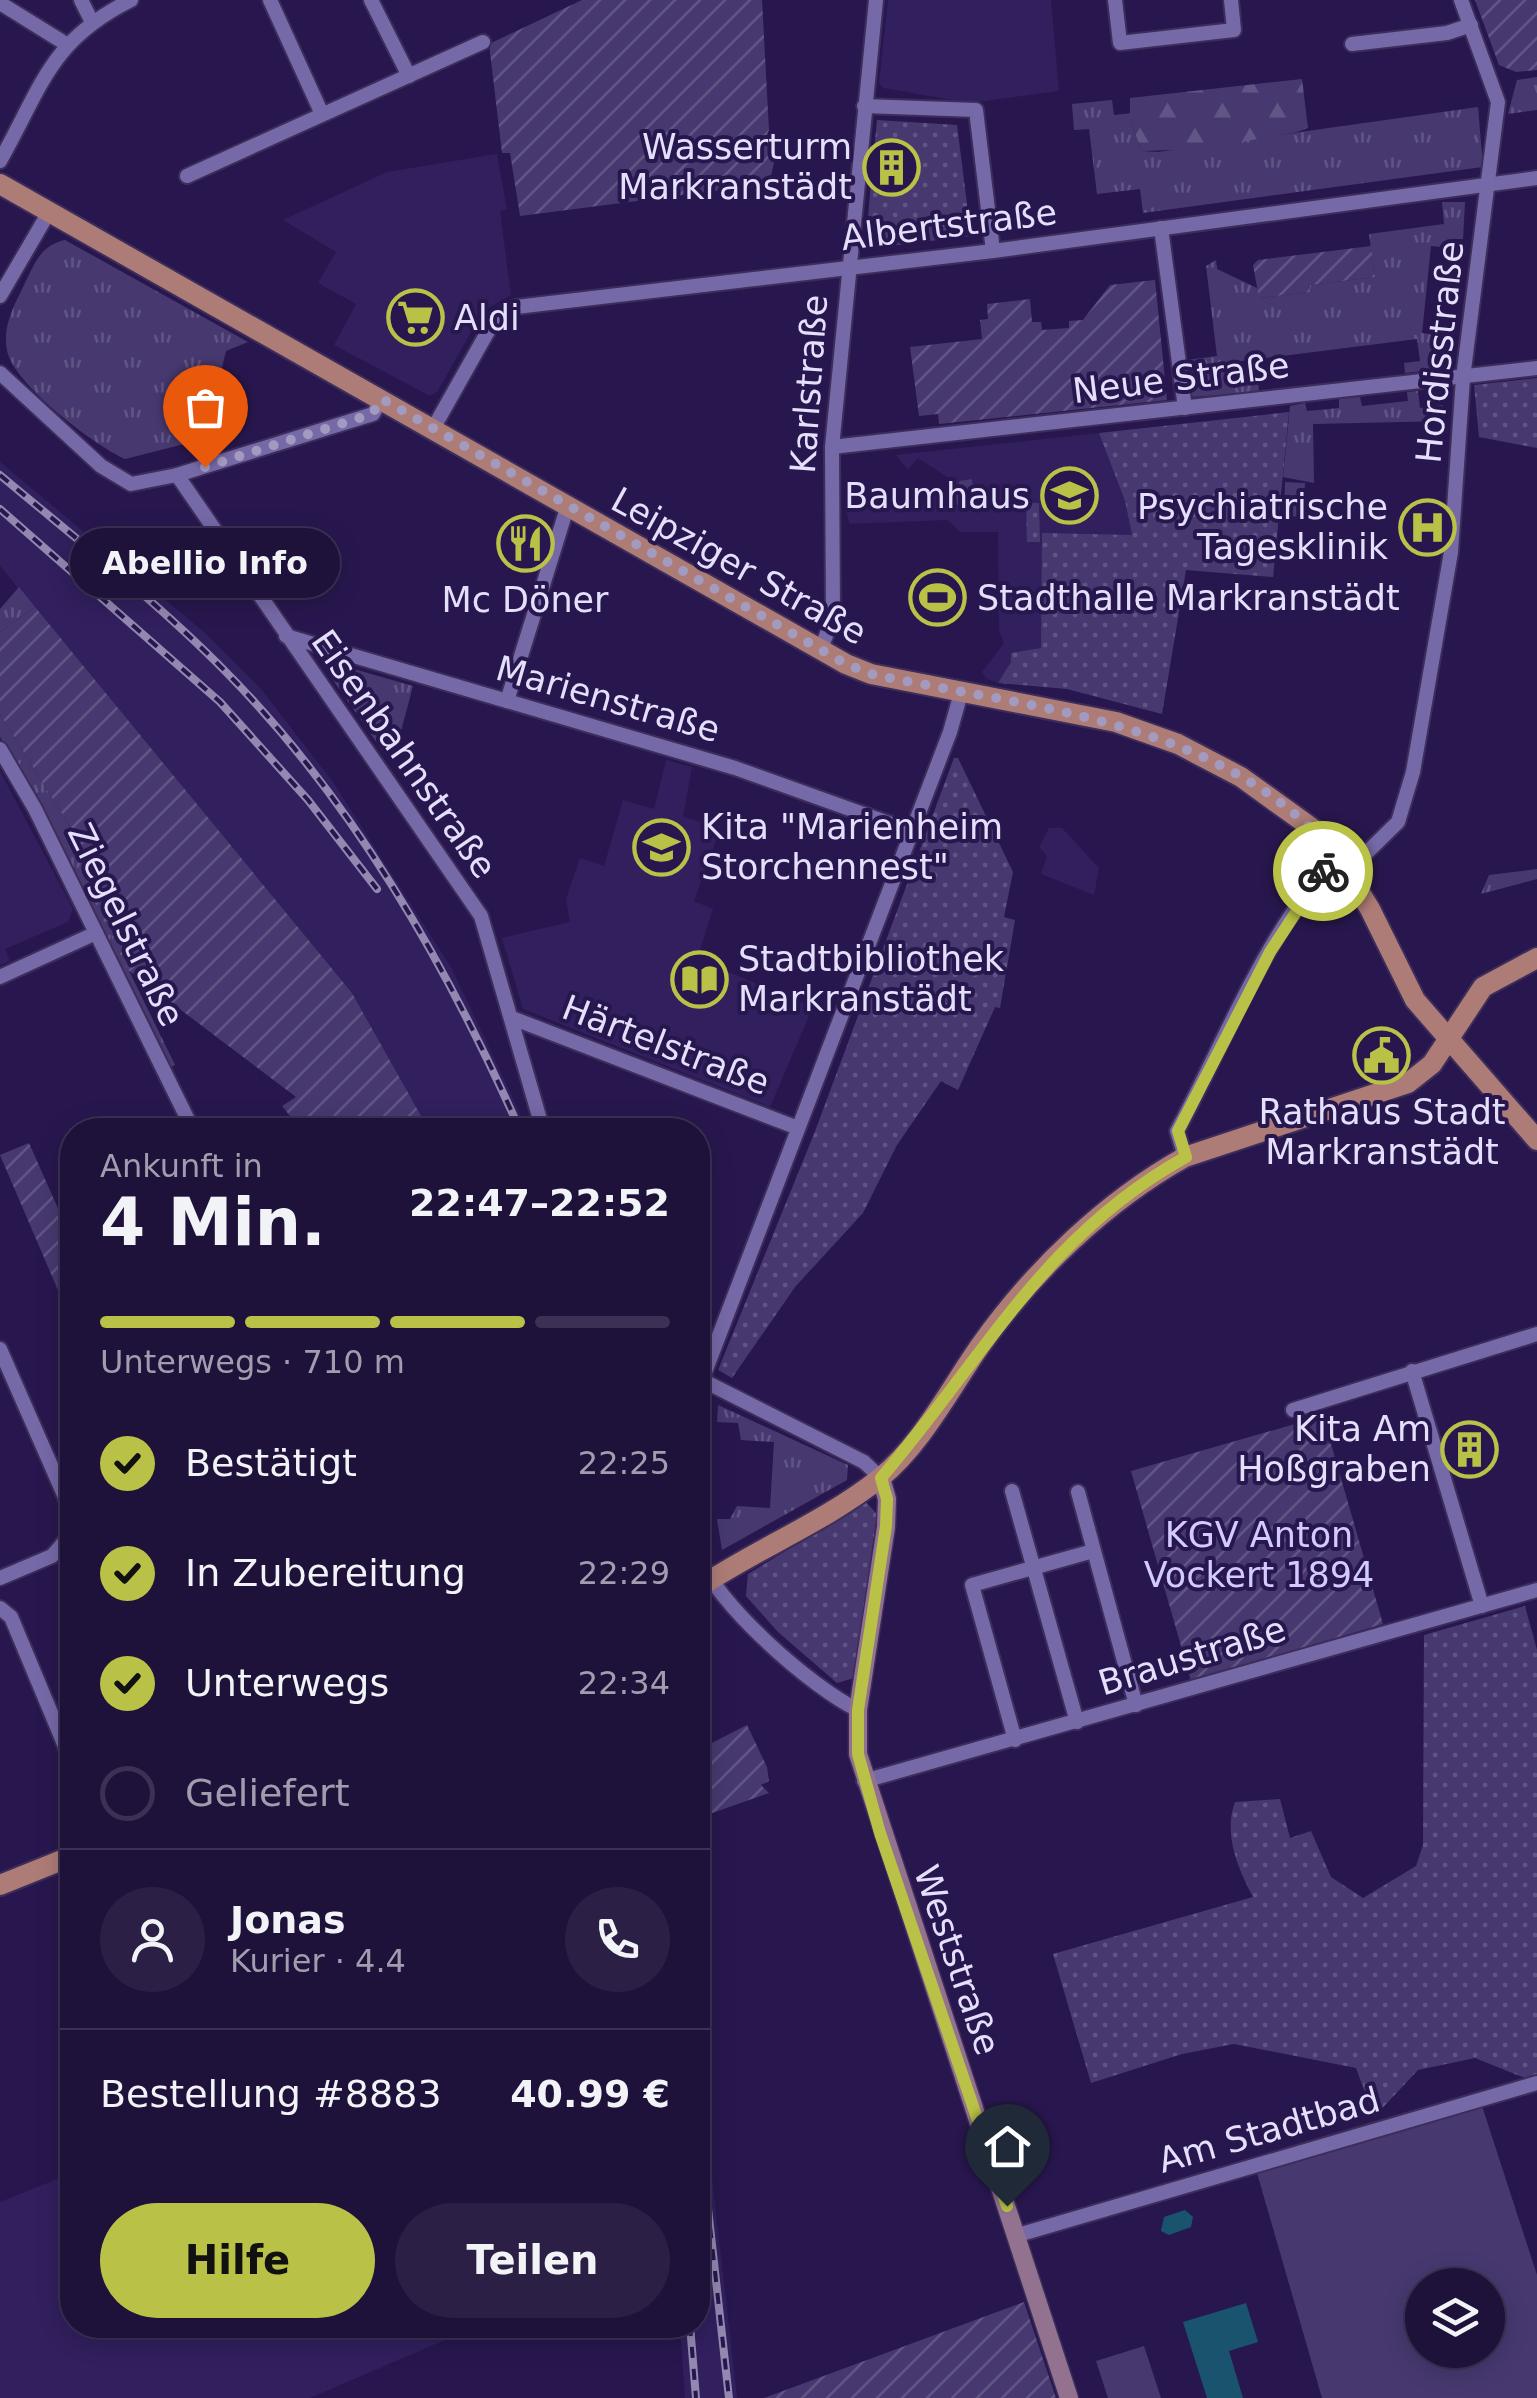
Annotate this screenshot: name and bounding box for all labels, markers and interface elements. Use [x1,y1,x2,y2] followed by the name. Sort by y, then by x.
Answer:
[618,127,852,207] place label: Wasserturm Markranstädt
[861,137,921,197] building icon: Wasserturm Markranstädt
[839,192,1059,258] street label: Albertstraße
[1408,239,1472,465] street label: Hordisstraße
[385,288,445,348] supermarket icon: Aldi
[783,293,835,475] street label: Karlstraße
[454,298,520,338] place label: Aldi
[1070,345,1292,411] street label: Neue Straße
[163,365,248,468] pin
[178,380,233,435] icon: bag
[1039,466,1099,526] school or university icon: Baumhaus
[844,476,1030,516] place label: Baumhaus
[605,479,873,653] street label: Leipziger Straße
[1137,487,1389,567] place label: Psychiatrische Tagesklinik
[1397,497,1457,557] hospital icon: Psychiatrische Tagesklinik
[495,514,555,574] restaurant icon: Mc Döner
[70,527,340,597] callout: Abellio Info
[102,544,308,582] text: Abellio Info
[908,568,968,628] sports icon: Stadthalle Markranstädt
[977,578,1400,618] place label: Stadthalle Markranstädt
[441,580,609,620] place label: Mc Döner
[304,622,504,886] street label: Eisenbahnstraße
[492,648,724,750] street label: Marienstraße
[701,807,1003,887] place label: Kita "Marienheim Storchennest"
[60,817,192,1033] street label: Ziegelstraße
[632,817,692,877] school or university icon: Kita "Marienheim Storchennest"
[1273,821,1373,921] courier
[1296,844,1351,899] icon: bike
[738,939,1005,1019] place label: Stadtbibliothek Markranstädt
[669,949,729,1009] library icon: Stadtbibliothek Markranstädt
[557,987,775,1103] street label: Härtelstraße
[1352,1026,1412,1086] public building icon: Rathaus Stadt Markranstädt
[1258,1092,1506,1172] place label: Rathaus Stadt Markranstädt
[100,1147,263,1185] text: Ankunft in
[409,1181,670,1225] text: 22:47–22:52
[100,1185,326,1260] text: 4 Min.
[100,1343,405,1381] text: Unterwegs · 710 m
[1237,1409,1431,1489] place label: Kita Am Hoßgraben
[1440,1419,1500,1479] building icon: Kita Am Hoßgraben
[100,1436,155,1491] icon: check
[185,1441,357,1485] text: Bestätigt
[578,1444,670,1482] text: 22:25
[1144,1515,1374,1595] park label: KGV Anton Vockert 1894
[100,1546,155,1601] icon: check
[185,1551,466,1595] text: In Zubereitung
[578,1554,670,1592] text: 22:29
[1094,1609,1290,1703] street label: Braustraße
[100,1656,155,1711] icon: check
[185,1661,389,1705] text: Unterwegs
[578,1664,670,1702] text: 22:34
[185,1771,350,1815] text: Geliefert
[906,1860,1008,2060] street label: Weststraße
[100,1887,205,1992] button: person
[565,1887,670,1992] button: phone
[230,1898,346,1942] text: Jonas
[230,1942,406,1980] text: Kurier · 4.4
[100,2072,442,2116] text: Bestellung #8883
[510,2072,670,2116] text: 40.99 €
[1154,2079,1384,2181] street label: Am Stadtbad
[965,2104,1050,2207] pin
[980,2119,1035,2174] icon: home
[100,2203,375,2318] button: Hilfe
[395,2203,670,2318] button: Teilen
[1405,2268,1505,2368] map controls
[1405,2268,1505,2368] button: layers

